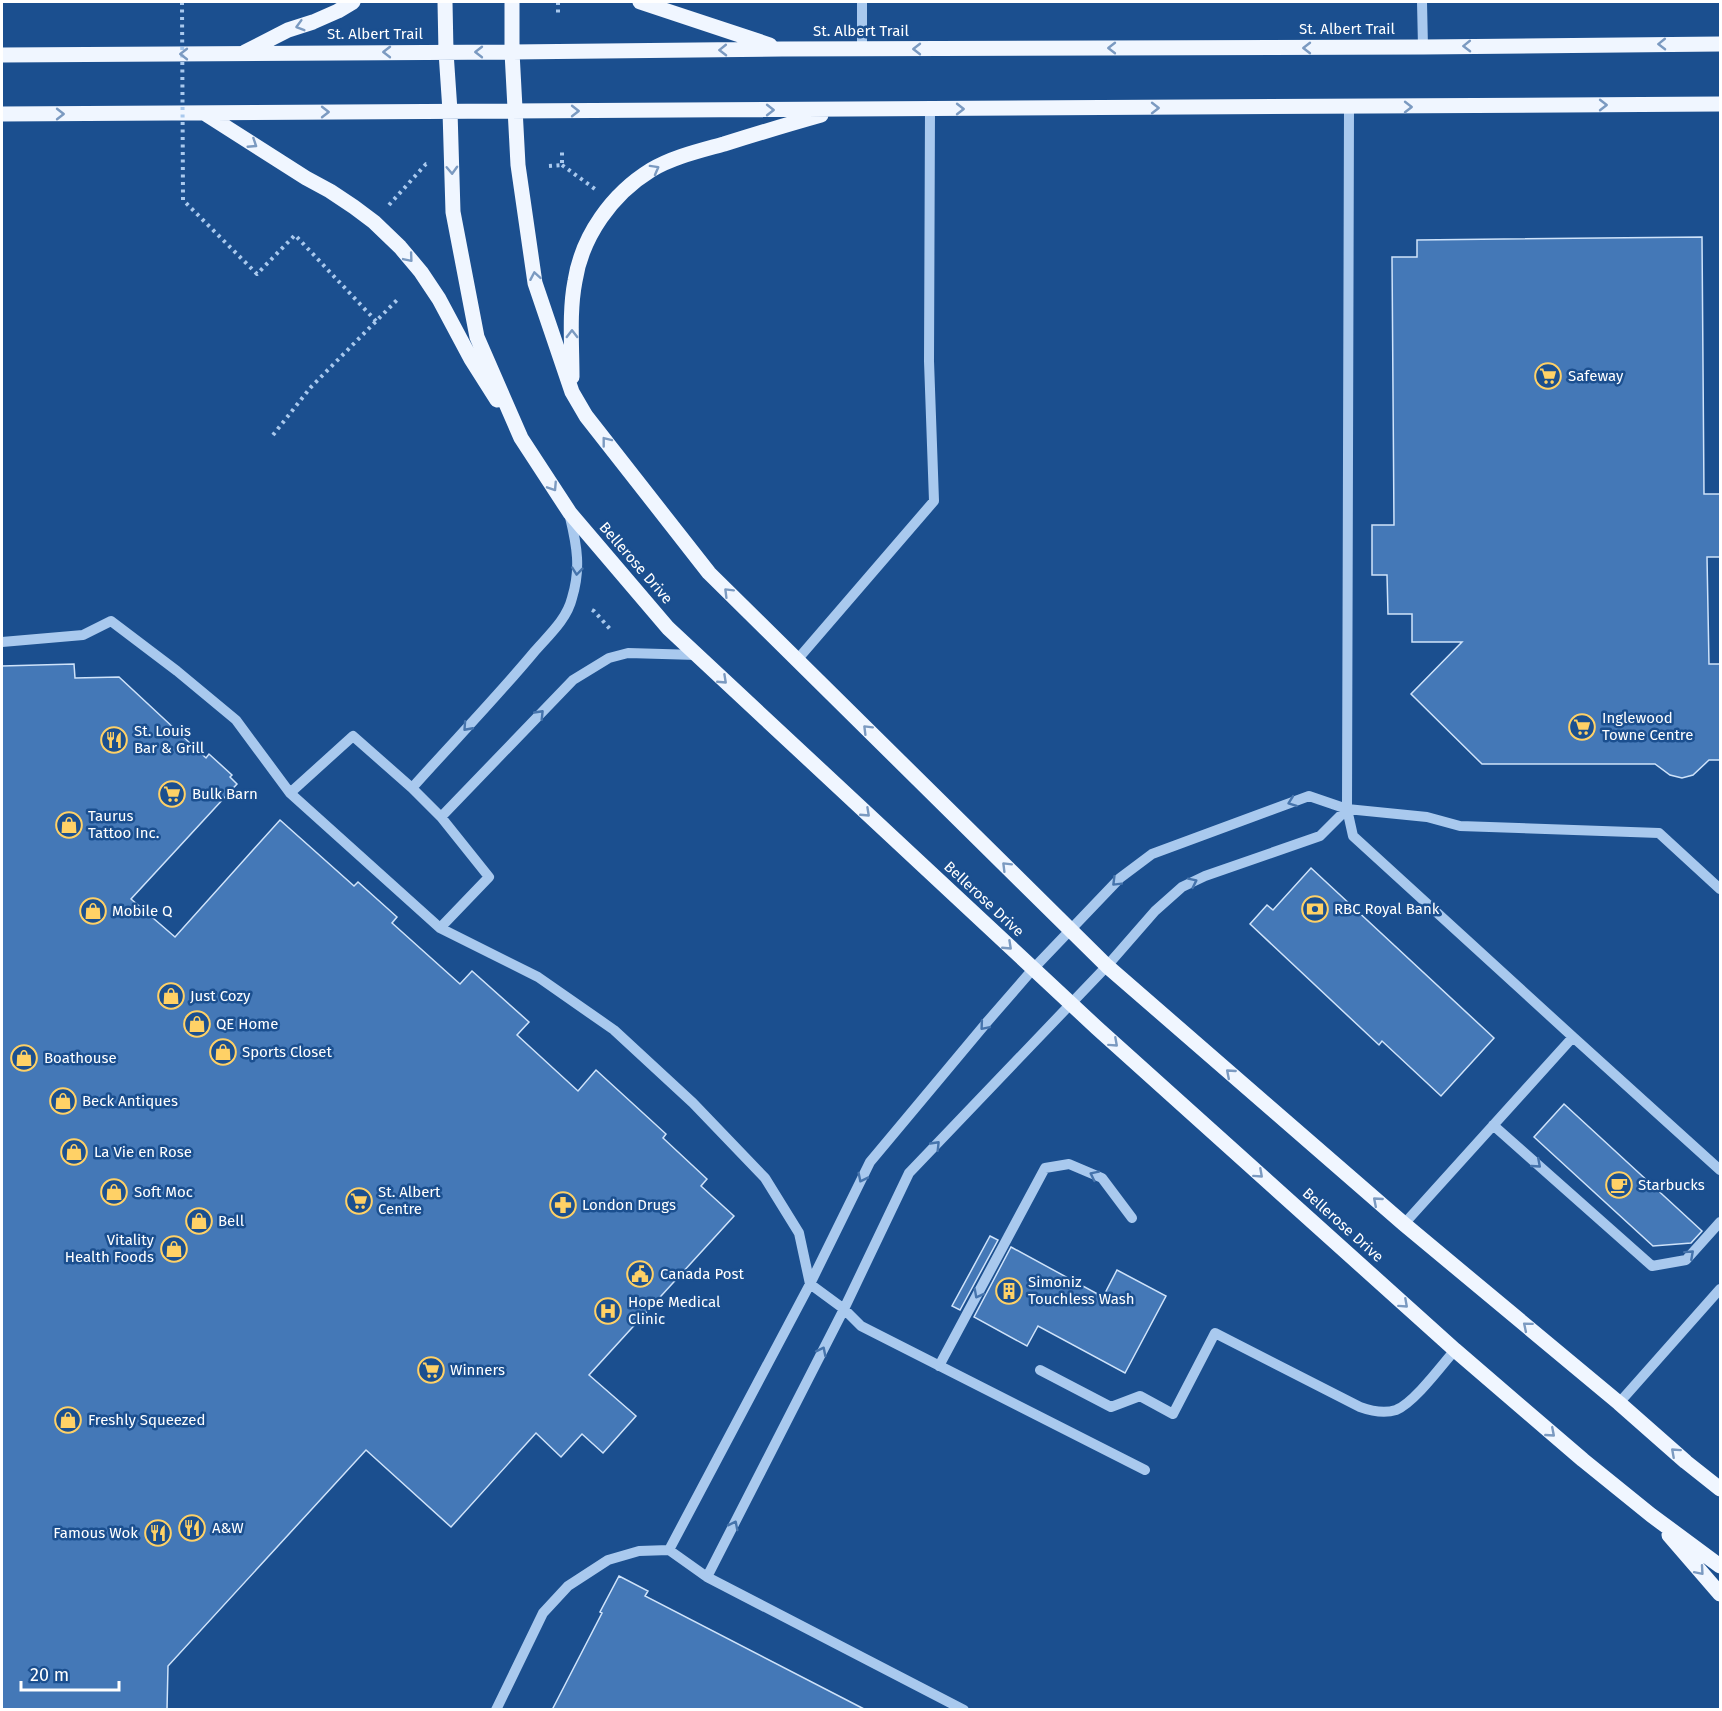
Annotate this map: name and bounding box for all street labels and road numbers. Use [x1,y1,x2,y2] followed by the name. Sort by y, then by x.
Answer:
[1299,20,1396,38] street label: St. Albert Trail
[813,22,910,40] street label: St. Albert Trail
[327,25,424,43] street label: St. Albert Trail
[596,518,676,608] street label: Bellerose Drive
[940,857,1028,941] street label: Bellerose Drive
[1299,1184,1387,1266] street label: Bellerose Drive

